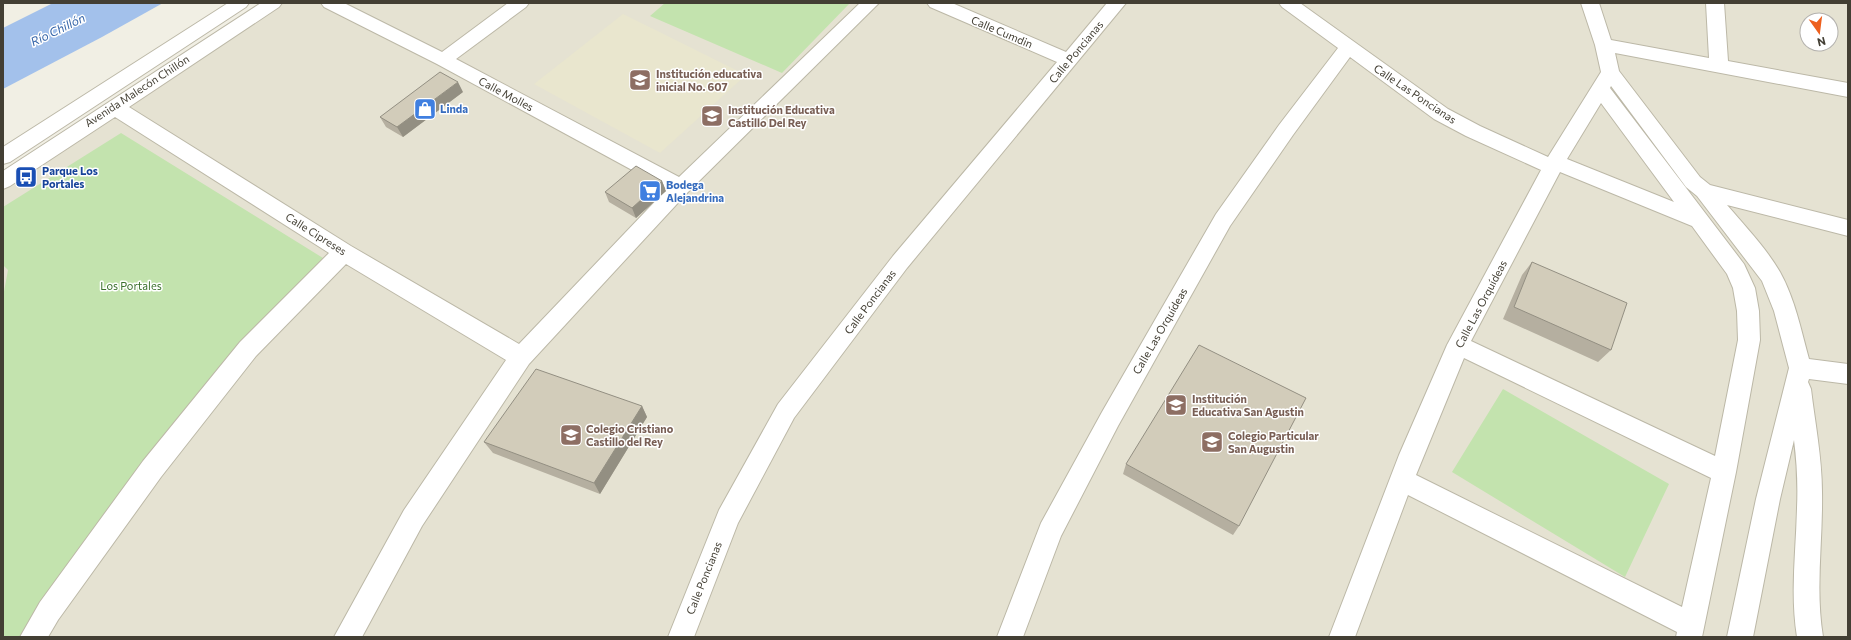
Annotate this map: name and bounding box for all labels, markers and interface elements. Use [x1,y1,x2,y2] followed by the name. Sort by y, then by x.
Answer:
[28,10,87,48] water label: Río Chillón
[1799,12,1839,52] north arrow
[969,13,1035,50] street label: Calle Cumdin
[1046,18,1105,86] street label: Calle Poncianas
[1816,35,1827,49] text: N
[82,52,191,129] street label: Avenida Malecón Chillón
[1372,61,1459,126] street label: Calle Las Poncianas
[627,67,653,93] school or university icon: Institución educativa inicial No. 607
[656,67,762,93] place label: Institución educativa inicial No. 607
[477,74,536,113] street label: Calle Molles
[412,96,438,122] shop icon: Linda
[440,102,468,115] place label: Linda
[699,103,725,129] school or university icon: Institución Educativa Castillo Del Rey
[728,103,835,129] place label: Institución Educativa Castillo Del Rey
[13,164,39,190] bus stop icon: Parque Los Portales
[42,164,98,190] place label: Parque Los Portales
[637,178,663,204] supermarket icon: Bodega Alejandrina
[666,178,724,204] place label: Bodega Alejandrina
[283,210,349,257] street label: Calle Cipreses
[1452,258,1509,350] street label: Calle Las Orquídeas
[841,267,898,337] street label: Calle Poncianas
[100,279,162,292] park label: Los Portales
[1130,285,1190,376] street label: Calle Las Orquídeas
[1163,392,1189,418] school or university icon: Institución Educativa San Agustin
[1192,392,1304,418] place label: Institución Educativa San Agustin
[558,422,584,448] school or university icon: Colegio Cristiano Castillo del Rey
[586,422,674,448] place label: Colegio Cristiano Castillo del Rey
[1199,429,1225,455] school or university icon: Colegio Particular San Augustin
[1228,429,1319,455] place label: Colegio Particular San Augustin
[683,539,724,616] street label: Calle Poncianas

